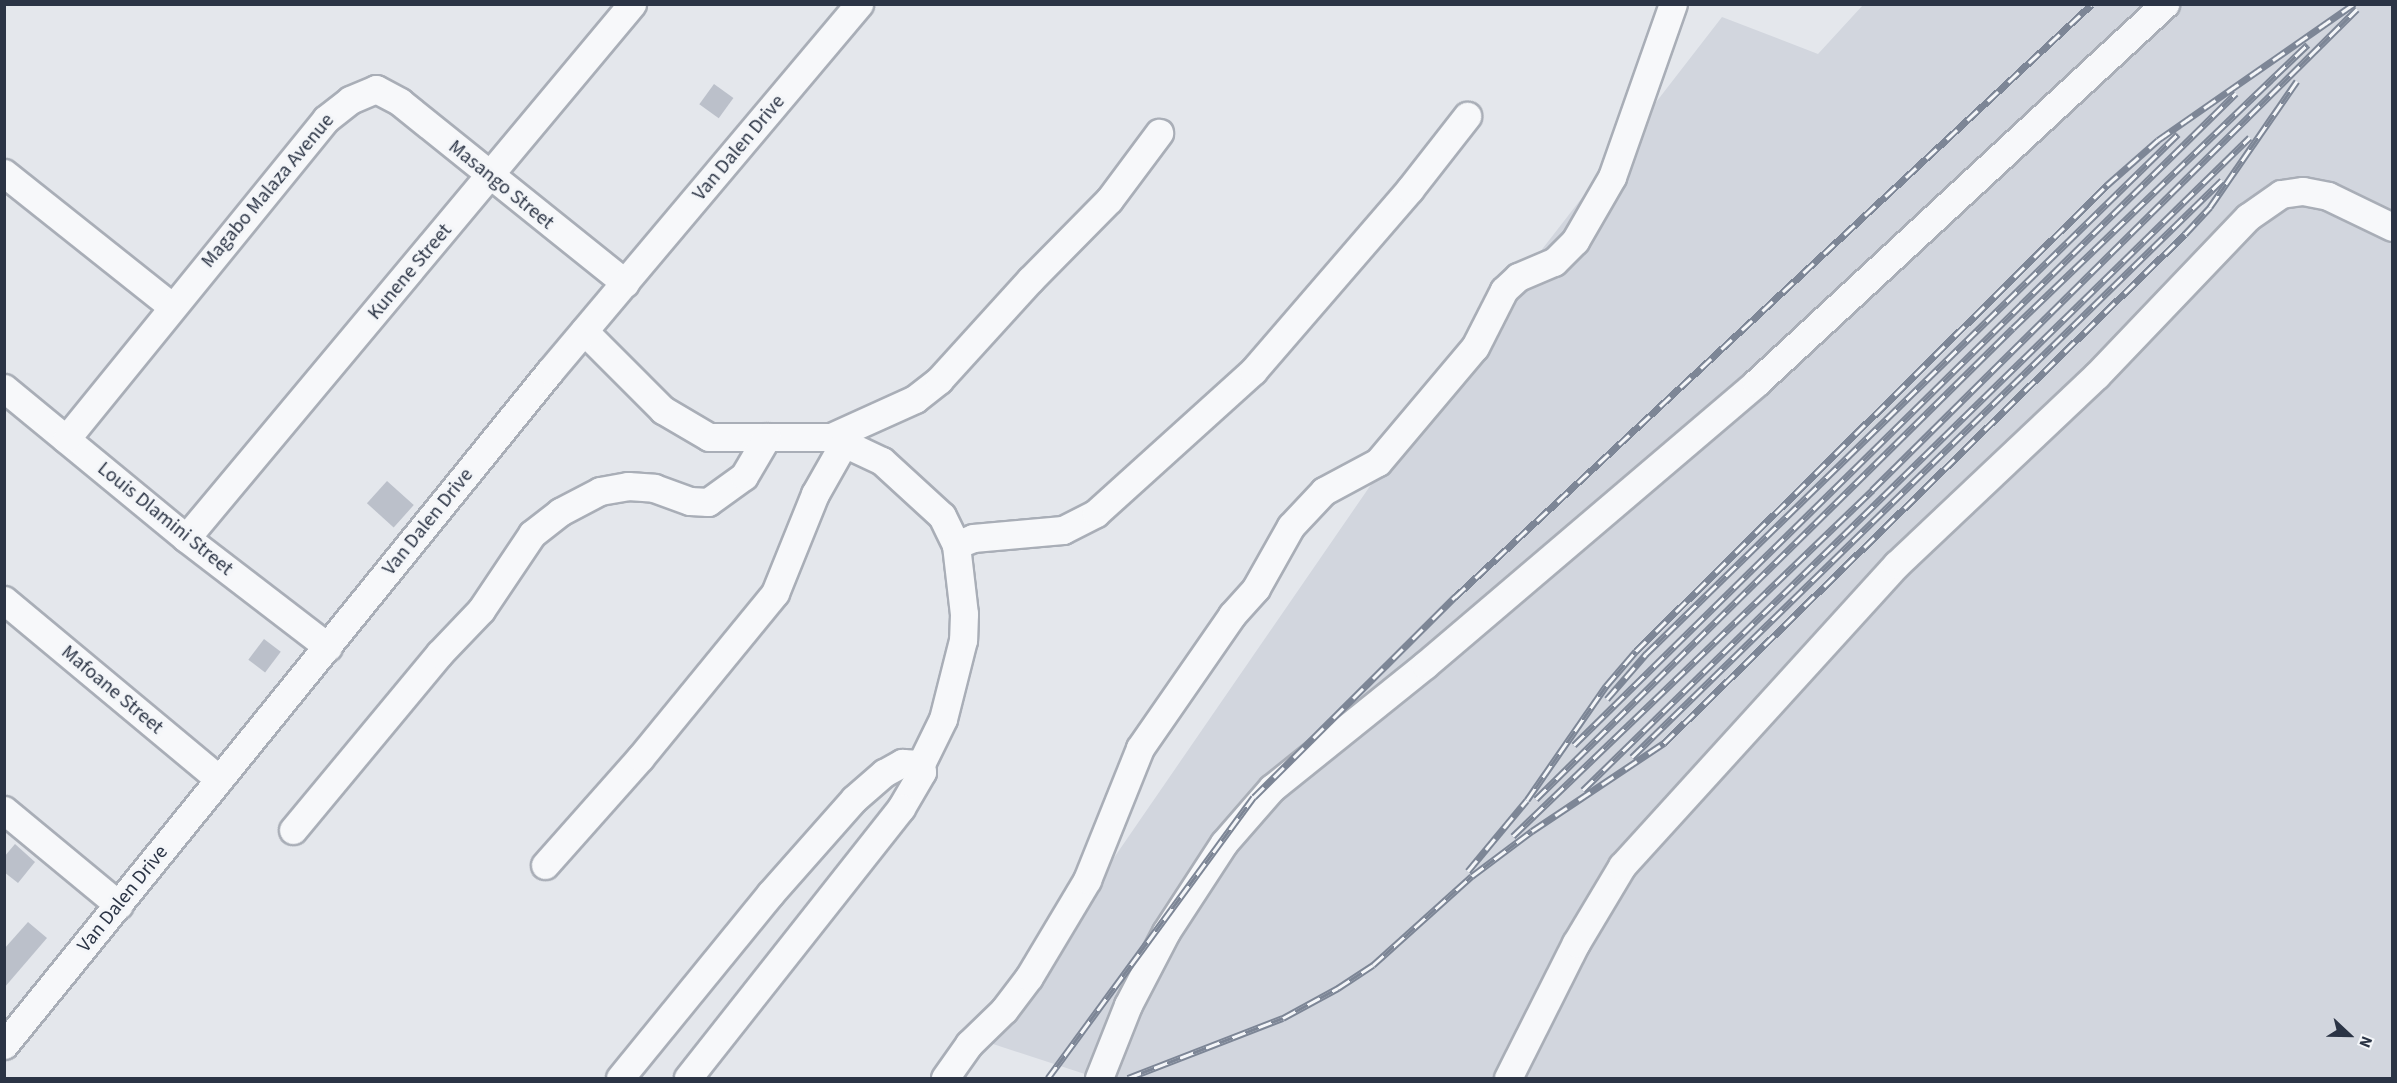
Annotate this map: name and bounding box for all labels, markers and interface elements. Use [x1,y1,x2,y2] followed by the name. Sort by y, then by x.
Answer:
[688,90,790,206] street label: Van Dalen Drive
[196,109,340,273] street label: Magabo Malaza Avenue
[443,135,559,235] street label: Masango Street
[363,219,457,325] street label: Kunene Street
[92,457,238,581] street label: Louis Dlamini Street
[378,464,478,580] street label: Van Dalen Drive
[56,640,168,740] street label: Mafoane Street
[73,841,173,957] street label: Van Dalen Drive
[2319,1005,2379,1065] north arrow
[2354,1033,2378,1051] text: N

